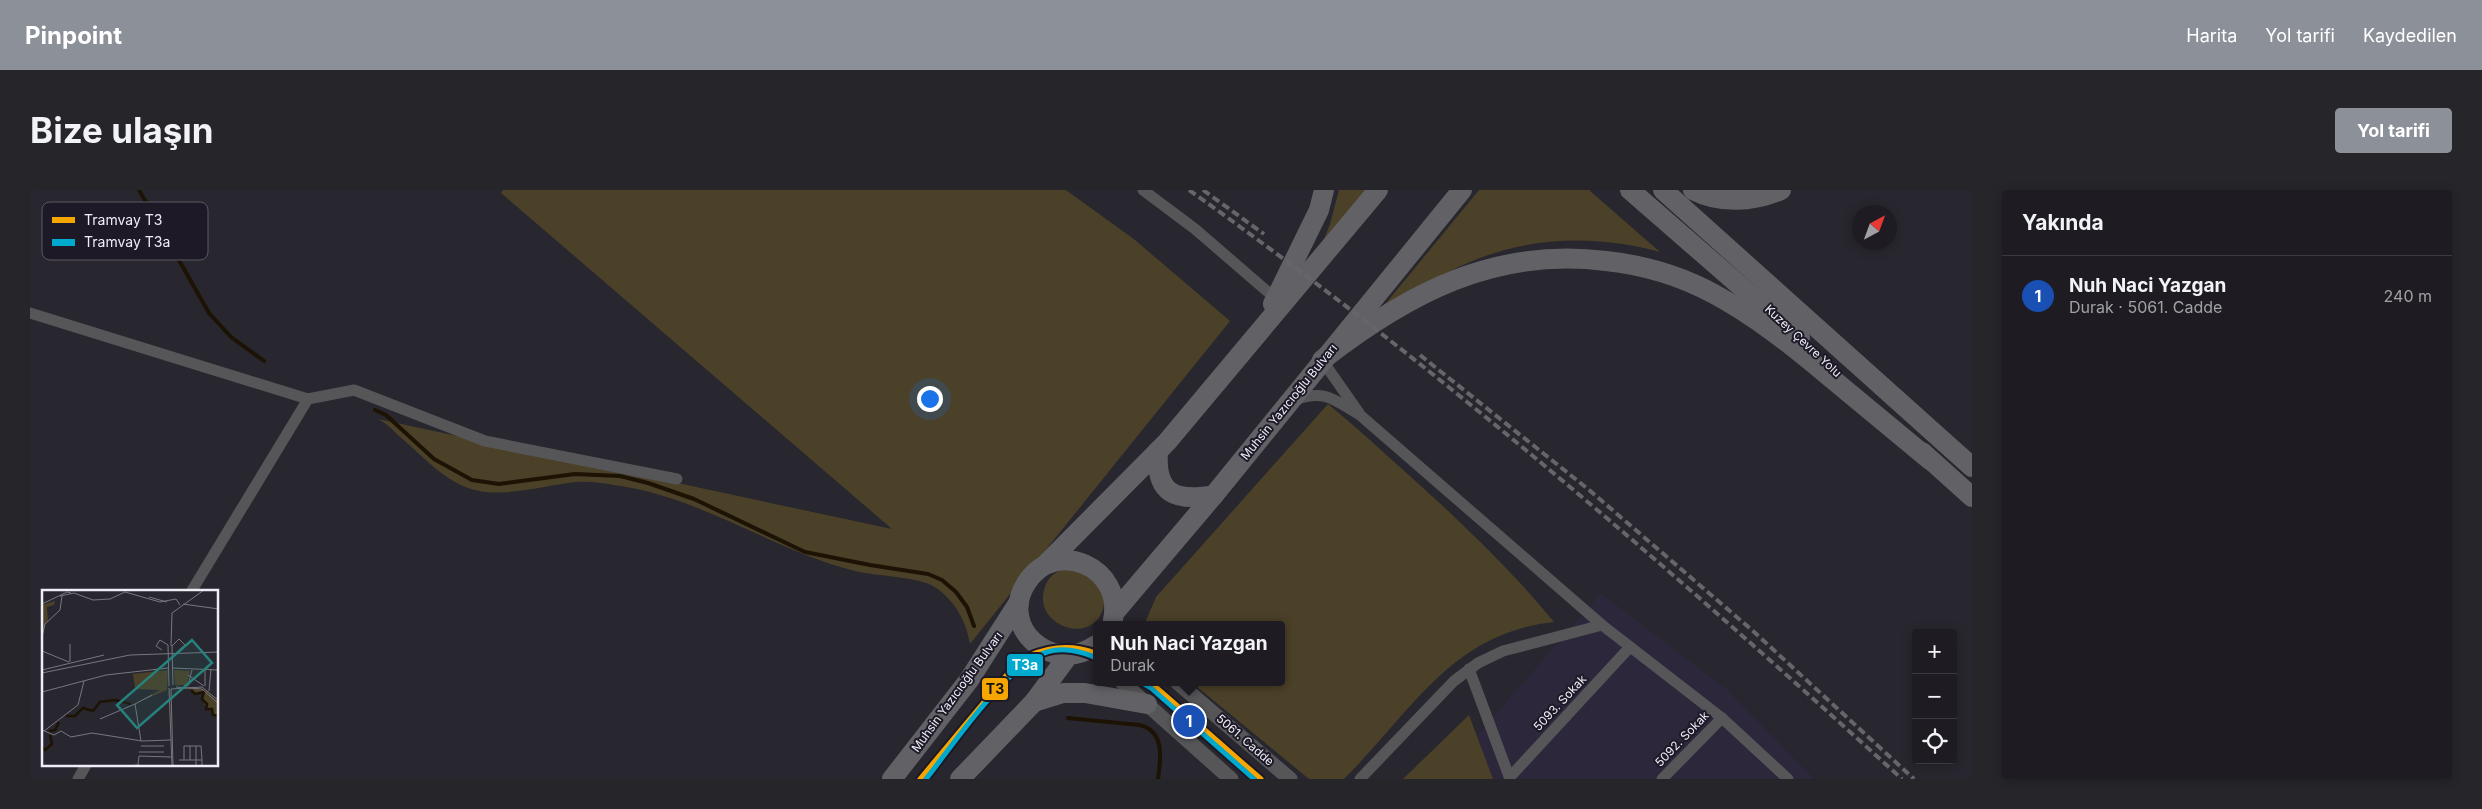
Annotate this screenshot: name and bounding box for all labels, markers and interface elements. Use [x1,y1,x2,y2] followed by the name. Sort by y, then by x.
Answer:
[25,21,122,50] text: Pinpoint
[2186,25,2237,46] text: Harita
[2265,25,2335,46] text: Yol tarifi
[2363,25,2457,46] text: Kaydedilen
[2335,108,2452,153] button: Yol tarifi
[30,109,214,151] text: Bize ulaşın
[42,202,208,260] legend
[1852,205,1897,250] north arrow
[2022,210,2104,235] text: Yakında
[84,211,162,228] text: Tramvay T3
[84,233,170,250] text: Tramvay T3a
[2069,274,2226,297] text: Nuh Naci Yazgan
[2035,286,2041,306] text: 1
[2384,286,2432,306] text: 240 m
[2069,297,2222,317] text: Durak · 5061. Cadde
[1762,301,1845,380] street label: Kuzey Çevre Yolu
[1237,341,1340,463] street label: Muhsin Yazıcıoğlu Bulvarı
[917,386,943,412] your location
[42,590,219,766] inset map
[1093,621,1285,686] popup
[908,629,1005,755] street label: Muhsin Yazıcıoğlu Bulvarı
[1912,629,1957,764] map controls
[1912,629,1957,674] button: +
[1110,632,1268,655] text: Nuh Naci Yazgan
[1006,653,1044,677] line badge: T3a
[1110,655,1155,675] text: Durak
[1012,656,1038,673] text: T3a
[1530,671,1590,734] street label: 5093. Sokak
[1912,674,1957,719] button: −
[981,677,1009,701] line badge: T3
[986,680,1004,697] text: T3
[1173,702,1205,740] pin: 1
[1651,708,1712,769] street label: 5092. Sokak
[1214,711,1277,769] street label: 5061. Cadde
[1912,719,1957,764] button: locate

